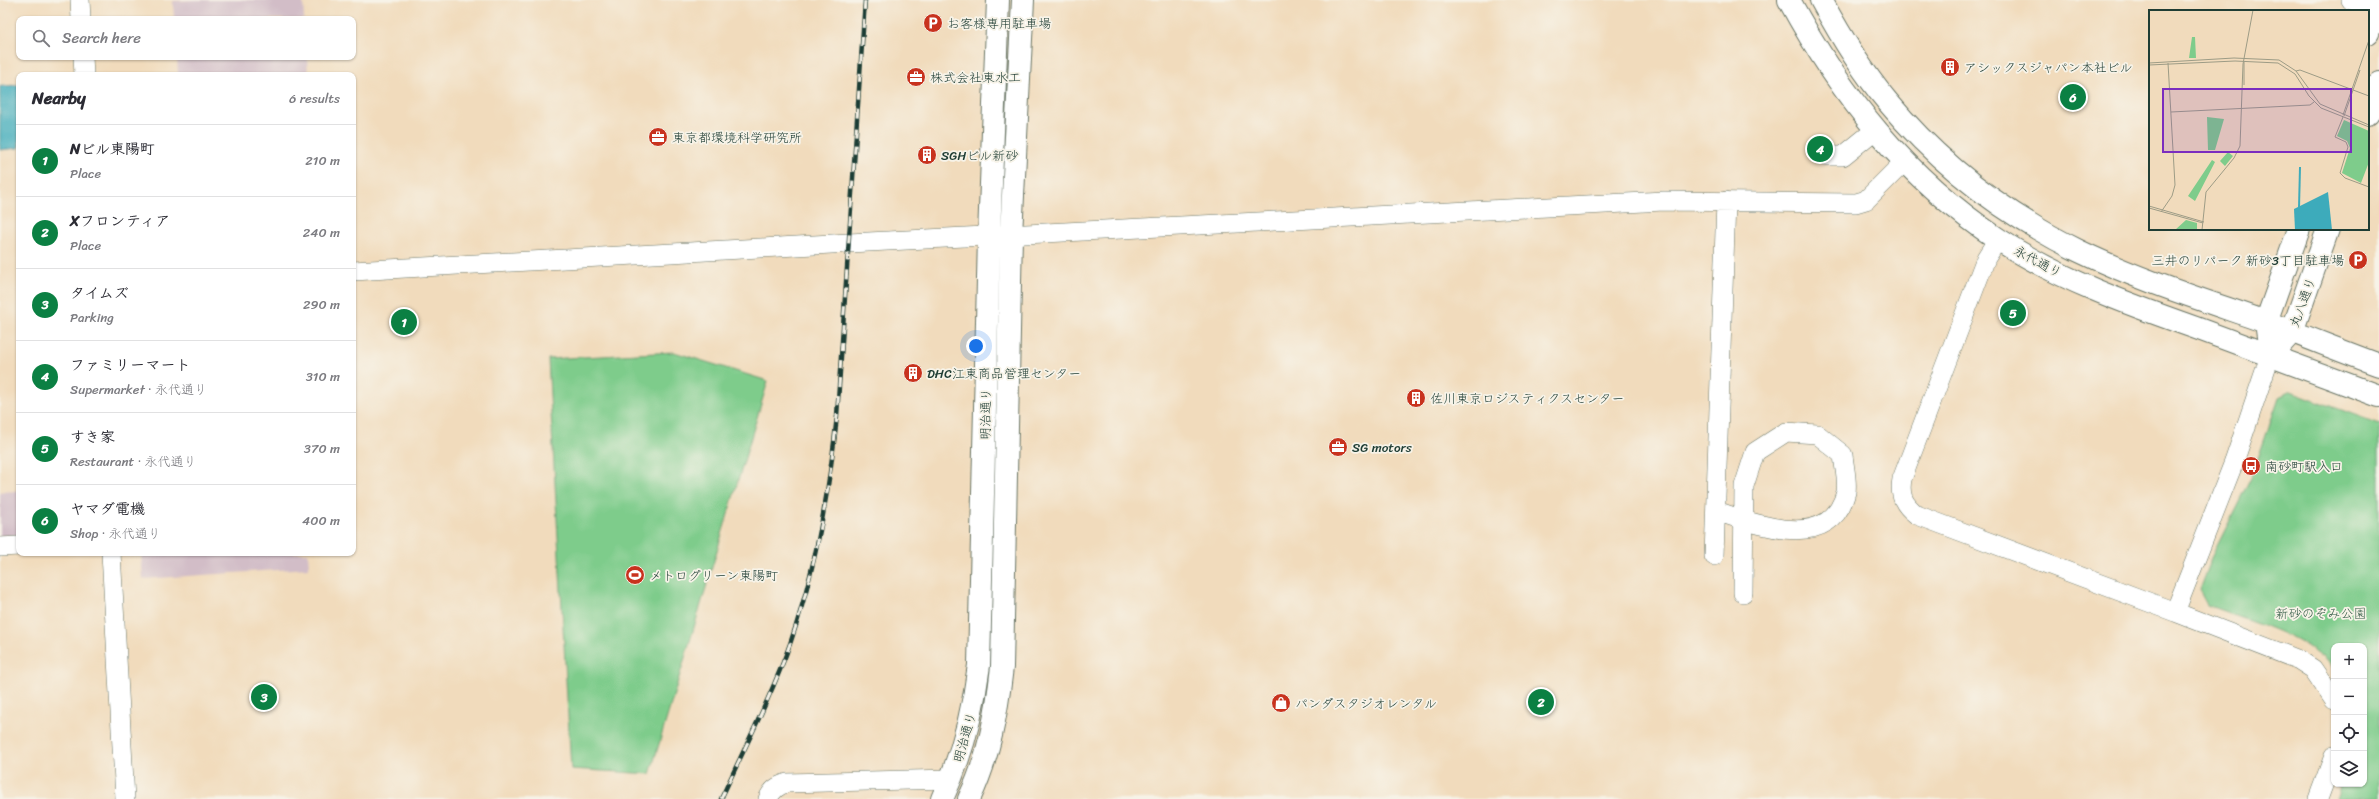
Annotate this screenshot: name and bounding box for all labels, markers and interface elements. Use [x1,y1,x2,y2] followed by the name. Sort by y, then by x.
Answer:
[2149,10,2369,230] inset map
[922,12,944,34] parking icon: お客様専用駐車場
[947,12,1051,35] place label: お客様専用駐車場
[16,16,356,60] search box
[62,25,141,51] text: Search here
[30,27,52,49] icon: search
[1939,56,1961,78] building icon: アシックスジャパン本社ビル
[1964,56,2132,79] place label: アシックスジャパン本社ビル
[905,66,927,88] office icon: 株式会社東水工
[930,66,1021,89] place label: 株式会社東水工
[2060,82,2086,112] pin: 6
[32,83,86,113] text: Nearby
[289,87,340,110] text: 6 results
[647,126,669,148] office icon: 東京都環境科学研究所
[672,126,802,149] place label: 東京都環境科学研究所
[1807,134,1833,164] pin: 4
[70,136,155,162] text: Nビル東陽町
[916,144,938,166] building icon: SGHビル新砂
[941,144,1018,167] place label: SGHビル新砂
[42,149,48,172] text: 1
[305,149,340,172] text: 210 m
[70,162,101,185] text: Place
[70,208,170,234] text: Xフロンティア
[41,221,49,244] text: 2
[303,221,340,244] text: 240 m
[70,234,101,257] text: Place
[2009,239,2066,284] street label: 永代通り
[2151,249,2344,272] place label: 三井のリパーク 新砂3丁目駐車場
[2347,249,2369,271] parking icon: 三井のリパーク 新砂3丁目駐車場
[2283,274,2322,331] street label: 丸八通り
[70,280,129,306] text: タイムズ
[41,293,49,316] text: 3
[303,293,340,316] text: 290 m
[2000,298,2026,328] pin: 5
[70,306,114,329] text: Parking
[391,307,417,337] pin: 1
[966,336,986,356] your location
[70,352,191,378] text: ファミリーマート
[902,362,924,384] building icon: DHC江東商品管理センター
[927,362,1081,385] place label: DHC江東商品管理センター
[41,365,49,388] text: 4
[306,365,340,388] text: 310 m
[70,378,207,401] text: Supermarket · 永代通り
[1405,387,1427,409] building icon: 佐川東京ロジスティクスセンター
[1430,387,1624,410] place label: 佐川東京ロジスティクスセンター
[974,388,997,440] street label: 明治通り
[70,424,115,450] text: すき家
[1327,436,1349,458] office icon: SG motors
[1352,436,1413,459] place label: SG motors
[41,437,49,460] text: 5
[304,437,340,460] text: 370 m
[70,450,197,473] text: Restaurant · 永代通り
[2240,455,2262,477] bus stop icon: 南砂町駅入口
[2265,455,2343,478] place label: 南砂町駅入口
[70,496,145,522] text: ヤマダ電機
[41,509,49,532] text: 6
[302,509,340,532] text: 400 m
[70,522,161,545] text: Shop · 永代通り
[624,564,646,586] sports icon: メトログリーン東陽町
[649,564,778,587] place label: メトログリーン東陽町
[2275,602,2367,625] park label: 新砂のぞみ公園
[2331,643,2367,787] map controls
[2331,643,2367,679] button: +
[2331,679,2367,715] button: −
[251,682,277,712] pin: 3
[1528,687,1554,717] pin: 2
[1270,692,1292,714] shop icon: パンダスタジオレンタル
[1295,692,1437,715] place label: パンダスタジオレンタル
[946,709,983,765] street label: 明治通り
[2331,715,2367,751] button: locate
[2331,751,2367,787] button: layers

